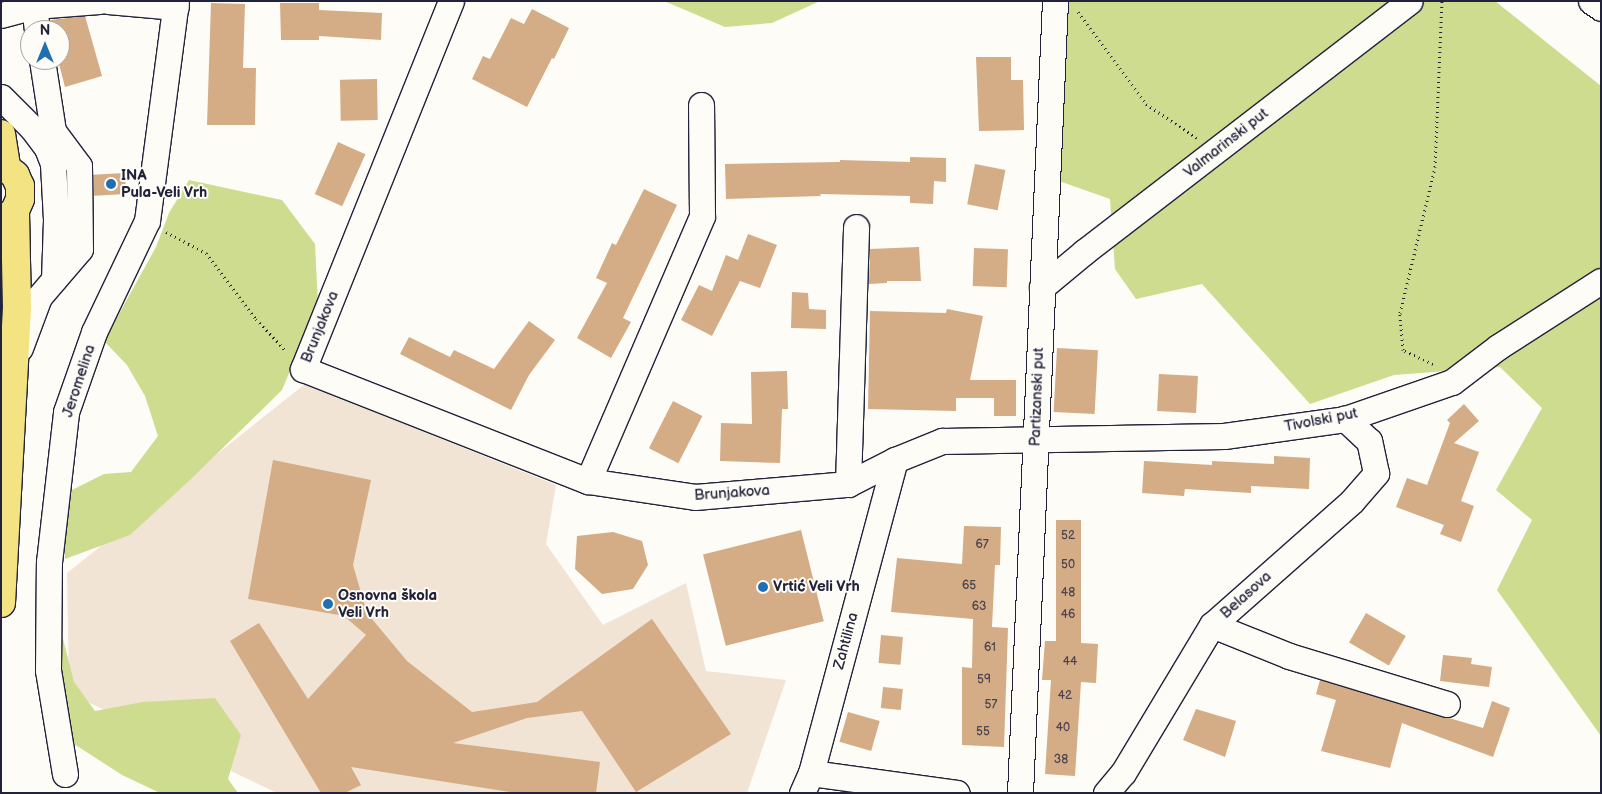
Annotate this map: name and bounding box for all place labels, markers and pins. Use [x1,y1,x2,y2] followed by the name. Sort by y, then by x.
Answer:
[121,166,208,201] place label: INA Pula-Veli Vrh
[105,178,117,190] marker: INA Pula-Veli Vrh
[773,578,861,596] place label: Vrtić Veli Vrh
[757,581,769,593] marker: Vrtić Veli Vrh
[338,586,437,621] place label: Osnovna škola Veli Vrh
[322,598,334,610] marker: Osnovna škola Veli Vrh

